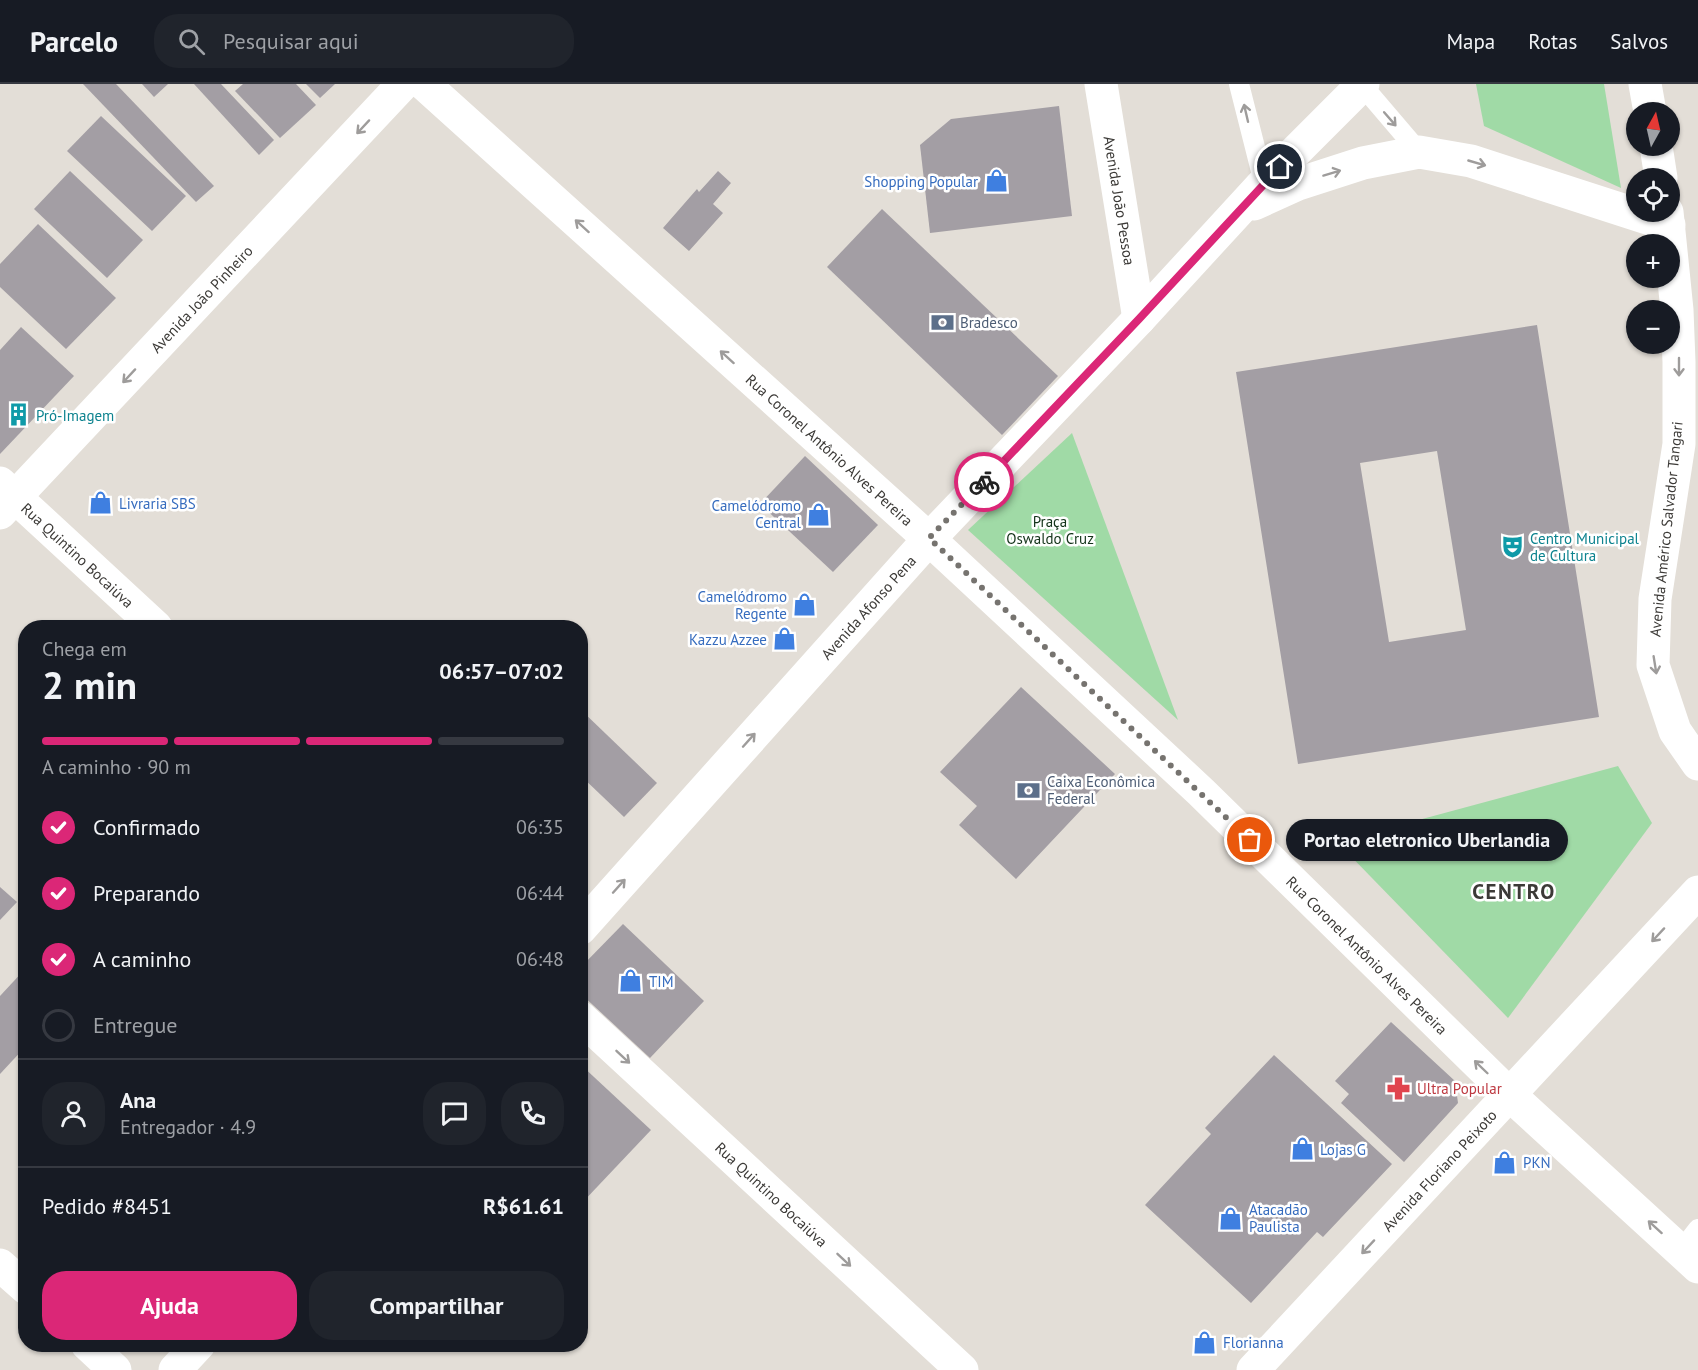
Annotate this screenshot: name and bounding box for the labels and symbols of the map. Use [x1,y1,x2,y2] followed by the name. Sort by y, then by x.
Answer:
[1626,102,1680,156] north arrow
[1240,104,1251,124] one-way arrow
[1384,111,1397,127] one-way arrow
[356,119,370,134] one-way arrow
[1100,135,1140,266] street label: Avenida João Pessoa
[1254,141,1305,192] pin
[1467,158,1486,169] one-way arrow
[1322,167,1341,178] one-way arrow
[983,168,1009,194] shop icon: Shopping Popular
[864,172,978,191] place label: Shopping Popular
[575,219,590,234] one-way arrow
[146,241,256,356] street label: Avenida João Pinheiro
[929,309,955,335] bank icon: Bradesco
[960,313,1018,332] place label: Bradesco
[720,350,735,364] one-way arrow
[1673,357,1685,377] one-way arrow
[123,368,137,383] one-way arrow
[742,369,917,530] street label: Rua Coronel Antônio Alves Pereira
[5,402,31,428] building icon: Pró-Imagem
[36,406,114,425] place label: Pró-Imagem
[1645,420,1687,638] street label: Avenida Américo Salvador Tangari
[954,452,1014,512] courier
[88,490,114,516] shop icon: Livraria SBS
[119,494,196,513] place label: Livraria SBS
[712,496,802,532] place label: Camelódromo Central
[18,498,138,611] street label: Rua Quintino Bocaiúva
[806,501,832,527] shop icon: Camelódromo Central
[1006,512,1094,548] park label: Praça Oswaldo Cruz
[1530,529,1640,565] place label: Centro Municipal de Cultura
[1499,534,1525,560] theatre icon: Centro Municipal de Cultura
[816,551,920,663] street label: Avenida Afonso Pena
[698,587,787,623] place label: Camelódromo Regente
[792,592,818,618] shop icon: Camelódromo Regente
[772,626,798,652] shop icon: Kazzu Azzee
[689,630,767,649] place label: Kazzu Azzee
[1649,655,1660,674] one-way arrow
[742,733,756,748] one-way arrow
[1047,772,1155,808] place label: Caixa Econômica Federal
[1016,777,1042,803] bank icon: Caixa Econômica Federal
[1224,814,1275,865] pin
[1286,819,1568,861] callout: Portao eletronico Uberlandia
[1283,872,1452,1038] street label: Rua Coronel Antônio Alves Pereira
[612,878,626,893] one-way arrow
[1472,878,1556,905] district label: CENTRO
[1651,927,1665,942] one-way arrow
[618,968,644,994] shop icon: TIM
[649,972,674,991] place label: TIM
[616,1050,631,1064] one-way arrow
[1473,1059,1488,1074] one-way arrow
[1386,1075,1412,1101] pharmacy icon: Ultra Popular
[1417,1079,1502,1098] place label: Ultra Popular
[1378,1105,1500,1235] street label: Avenida Floriano Peixoto
[1289,1136,1315,1162] shop icon: Lojas G
[712,1138,832,1251] street label: Rua Quintino Bocaiúva
[1320,1140,1366,1159] place label: Lojas G
[1492,1149,1518,1175] shop icon: PKN
[1523,1153,1551,1172] place label: PKN
[1249,1200,1308,1236] place label: Atacadão Paulista
[1218,1205,1244,1231] shop icon: Atacadão Paulista
[1648,1220,1663,1234] one-way arrow
[1361,1239,1375,1254] one-way arrow
[836,1253,851,1268] one-way arrow
[1192,1329,1218,1355] shop icon: Florianna
[1223,1333,1284,1352] place label: Florianna

